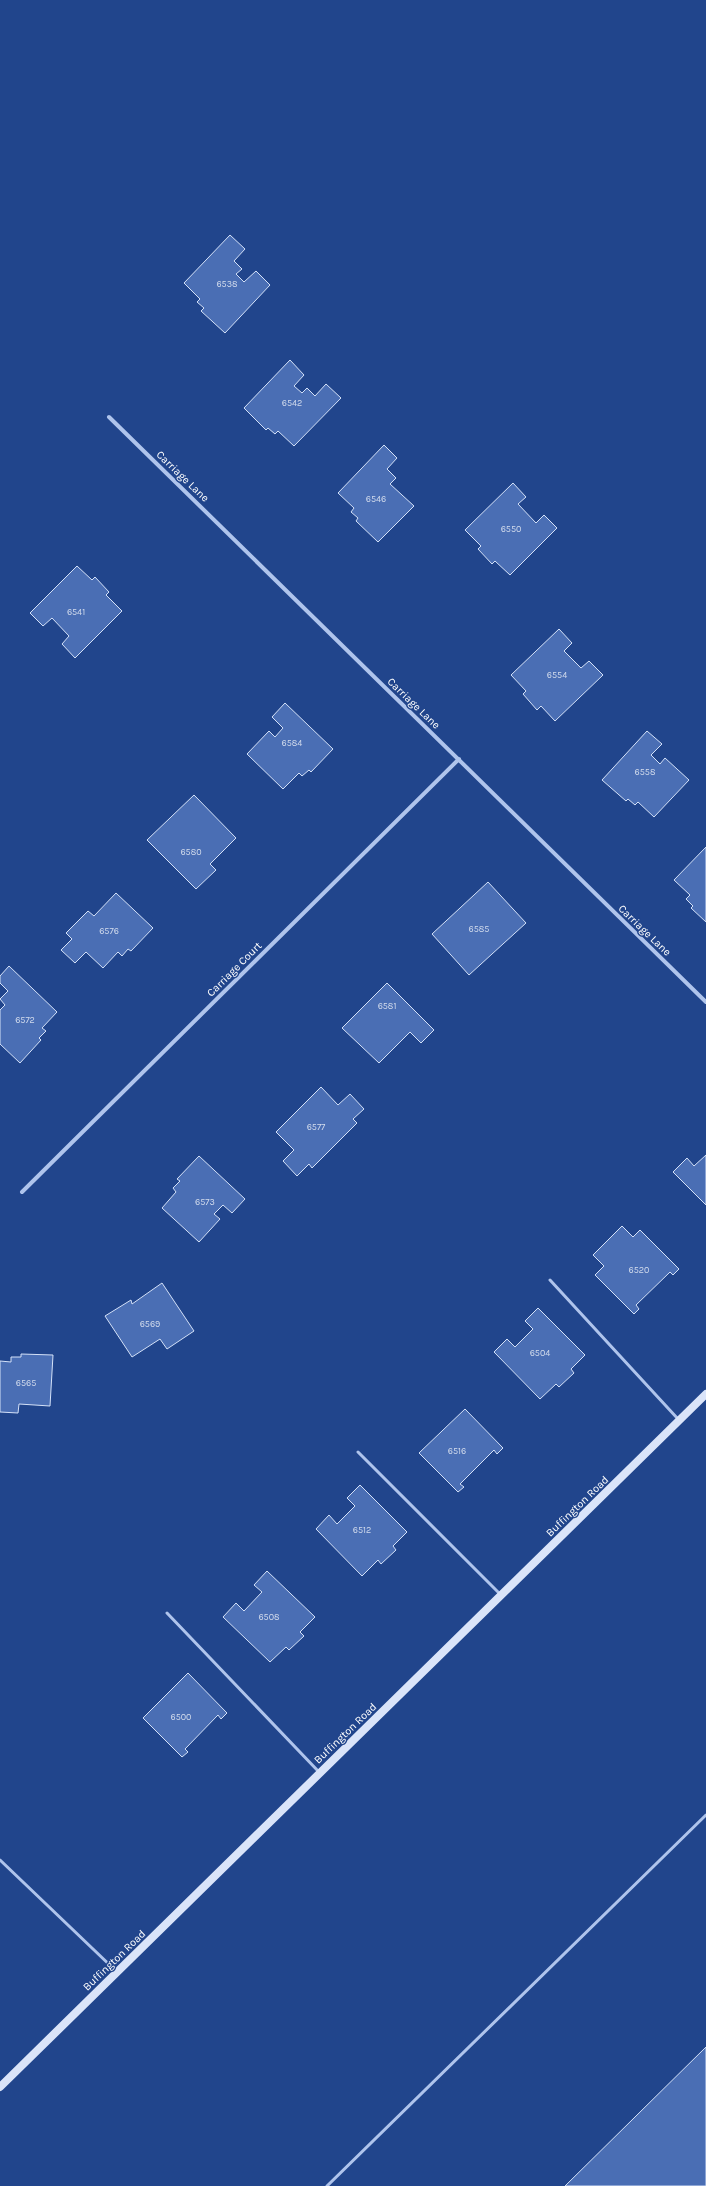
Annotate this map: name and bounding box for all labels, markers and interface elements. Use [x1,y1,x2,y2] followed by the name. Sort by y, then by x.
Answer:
[216,279,238,289] house number: 6538
[282,398,302,408] house number: 6542
[154,448,212,505] street label: Carriage Lane
[366,494,386,504] house number: 6546
[501,524,521,534] house number: 6550
[67,607,85,617] house number: 6541
[547,670,567,680] house number: 6554
[385,675,443,732] street label: Carriage Lane
[282,738,302,748] house number: 6584
[635,767,656,777] house number: 6558
[180,847,202,857] house number: 6580
[616,902,674,959] street label: Carriage Lane
[469,924,489,934] house number: 6585
[99,926,119,936] house number: 6576
[204,939,264,999] street label: Carriage Court
[378,1001,396,1011] house number: 6581
[15,1015,35,1025] house number: 6572
[307,1122,326,1132] house number: 6577
[195,1197,215,1207] house number: 6573
[629,1265,649,1275] house number: 6520
[140,1319,160,1329] house number: 6569
[530,1348,550,1358] house number: 6504
[16,1378,36,1388] house number: 6565
[448,1446,466,1456] house number: 6516
[543,1473,611,1539] street label: Buffington Road
[353,1525,371,1535] house number: 6512
[258,1612,280,1622] house number: 6508
[311,1700,379,1766] street label: Buffington Road
[171,1712,191,1722] house number: 6500
[80,1927,148,1993] street label: Buffington Road

